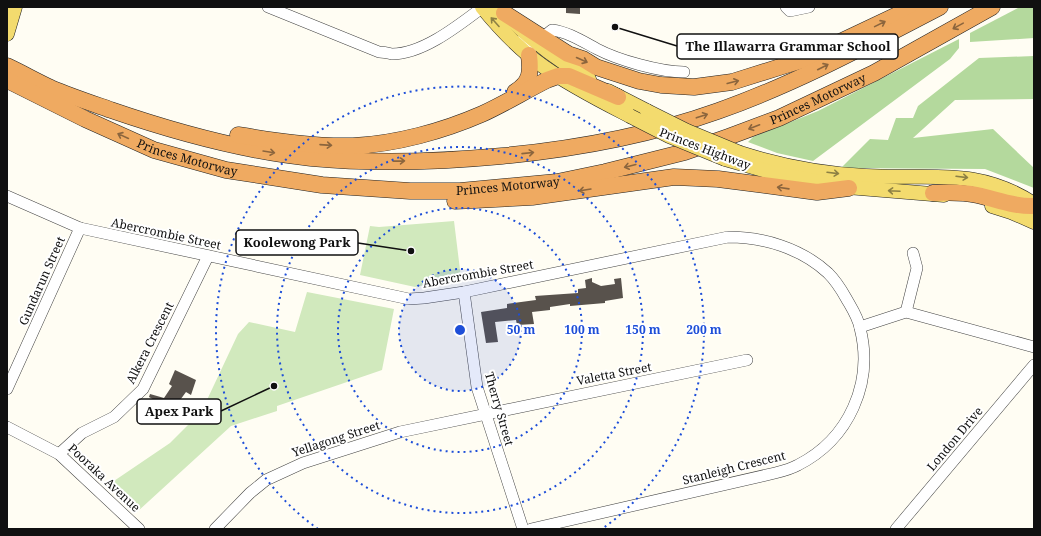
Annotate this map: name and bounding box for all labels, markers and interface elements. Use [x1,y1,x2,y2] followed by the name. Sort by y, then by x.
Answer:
[490,17,499,27] one-way arrow
[874,20,886,27] one-way arrow
[952,23,964,30] one-way arrow
[677,34,898,59] callout: The Illawarra Grammar School
[685,37,891,55] text: The Illawarra Grammar School
[576,57,588,64] one-way arrow
[817,63,829,71] one-way arrow
[768,69,869,129] street label: Princes Motorway
[727,77,740,85] one-way arrow
[696,112,709,119] one-way arrow
[657,123,753,174] street label: Princes Highway
[748,124,760,132] one-way arrow
[117,132,129,139] one-way arrow
[134,134,239,180] street label: Princes Motorway
[319,141,332,148] one-way arrow
[262,148,275,156] one-way arrow
[522,150,535,157] one-way arrow
[392,157,405,165] one-way arrow
[624,163,637,171] one-way arrow
[826,169,839,177] one-way arrow
[456,173,561,199] street label: Princes Motorway
[955,173,968,181] one-way arrow
[777,184,790,191] one-way arrow
[579,186,592,194] one-way arrow
[888,187,901,194] one-way arrow
[110,214,223,253] street label: Abercrombie Street
[236,230,358,255] callout: Koolewong Park
[244,233,351,251] text: Koolewong Park
[14,234,69,328] street label: Gundarun Street
[421,255,535,292] street label: Abercrombie Street
[122,299,178,387] street label: Alkera Crescent
[507,321,535,338] text: 50 m
[564,321,600,338] text: 100 m
[625,321,661,338] text: 150 m
[686,321,722,338] text: 200 m
[453,323,467,337] centre of rings
[575,358,653,389] street label: Valetta Street
[481,370,518,448] street label: Therry Street
[137,399,221,424] callout: Apex Park
[145,402,214,420] text: Apex Park
[923,403,986,474] street label: London Drive
[289,416,382,461] street label: Yellagong Street
[65,440,144,516] street label: Pooraka Avenue
[681,446,787,489] street label: Stanleigh Crescent

